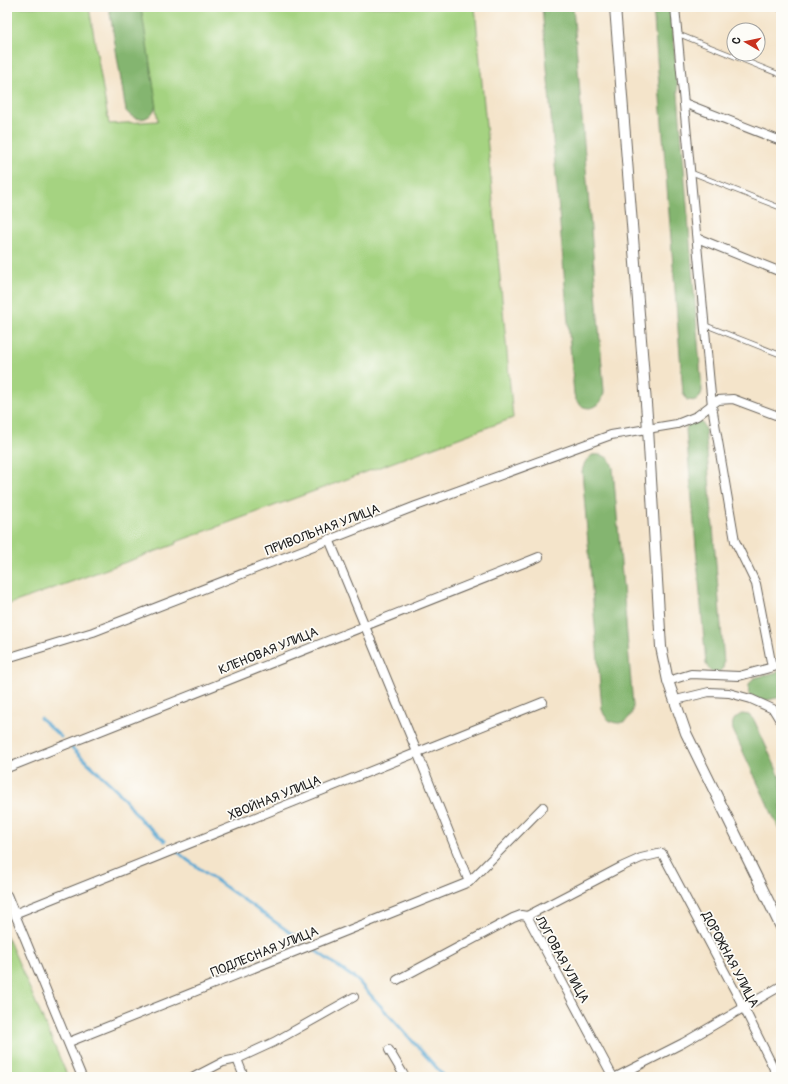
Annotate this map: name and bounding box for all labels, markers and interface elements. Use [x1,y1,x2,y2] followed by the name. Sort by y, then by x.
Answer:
[726,22,766,62] north arrow
[730,36,744,45] text: С
[263,501,382,559] street label: ПРИВОЛЬНАЯ УЛИЦА
[216,623,321,678] street label: КЛЕНОВАЯ УЛИЦА
[226,772,324,824] street label: ХВОЙНАЯ УЛИЦА
[698,908,762,1011] street label: ДОРОЖНАЯ УЛИЦА
[531,912,593,1006] street label: ЛУГОВАЯ УЛИЦА
[208,923,321,981] street label: ПОДЛЕСНАЯ УЛИЦА

